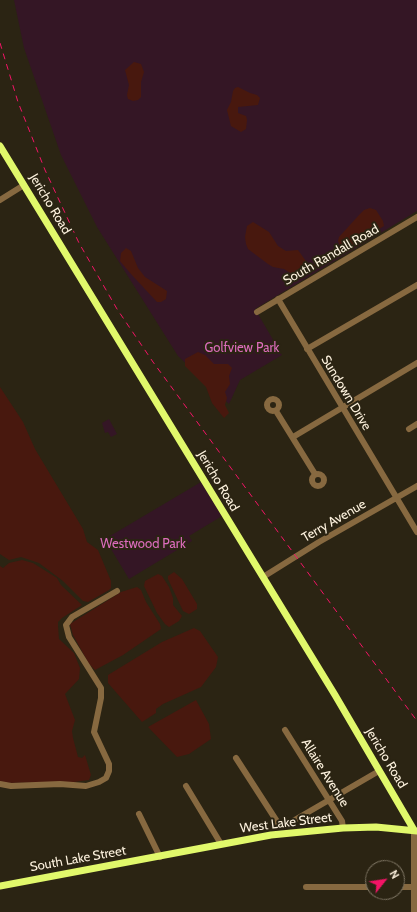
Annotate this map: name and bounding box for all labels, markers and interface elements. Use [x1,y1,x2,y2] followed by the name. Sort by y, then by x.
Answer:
[26,171,74,237] street label: Jericho Road
[280,221,382,289] street label: South Randall Road
[205,340,279,356] park label: Golfview Park
[318,353,374,433] street label: Sundown Drive
[194,448,242,514] street label: Jericho Road
[299,496,369,546] street label: Terry Avenue
[100,536,186,552] park label: Westwood Park
[362,725,410,791] street label: Jericho Road
[298,736,352,810] street label: Allaire Avenue
[239,810,333,836] street label: West Lake Street
[29,843,127,875] street label: South Lake Street
[365,860,405,900] north arrow
[387,868,403,881] text: N

